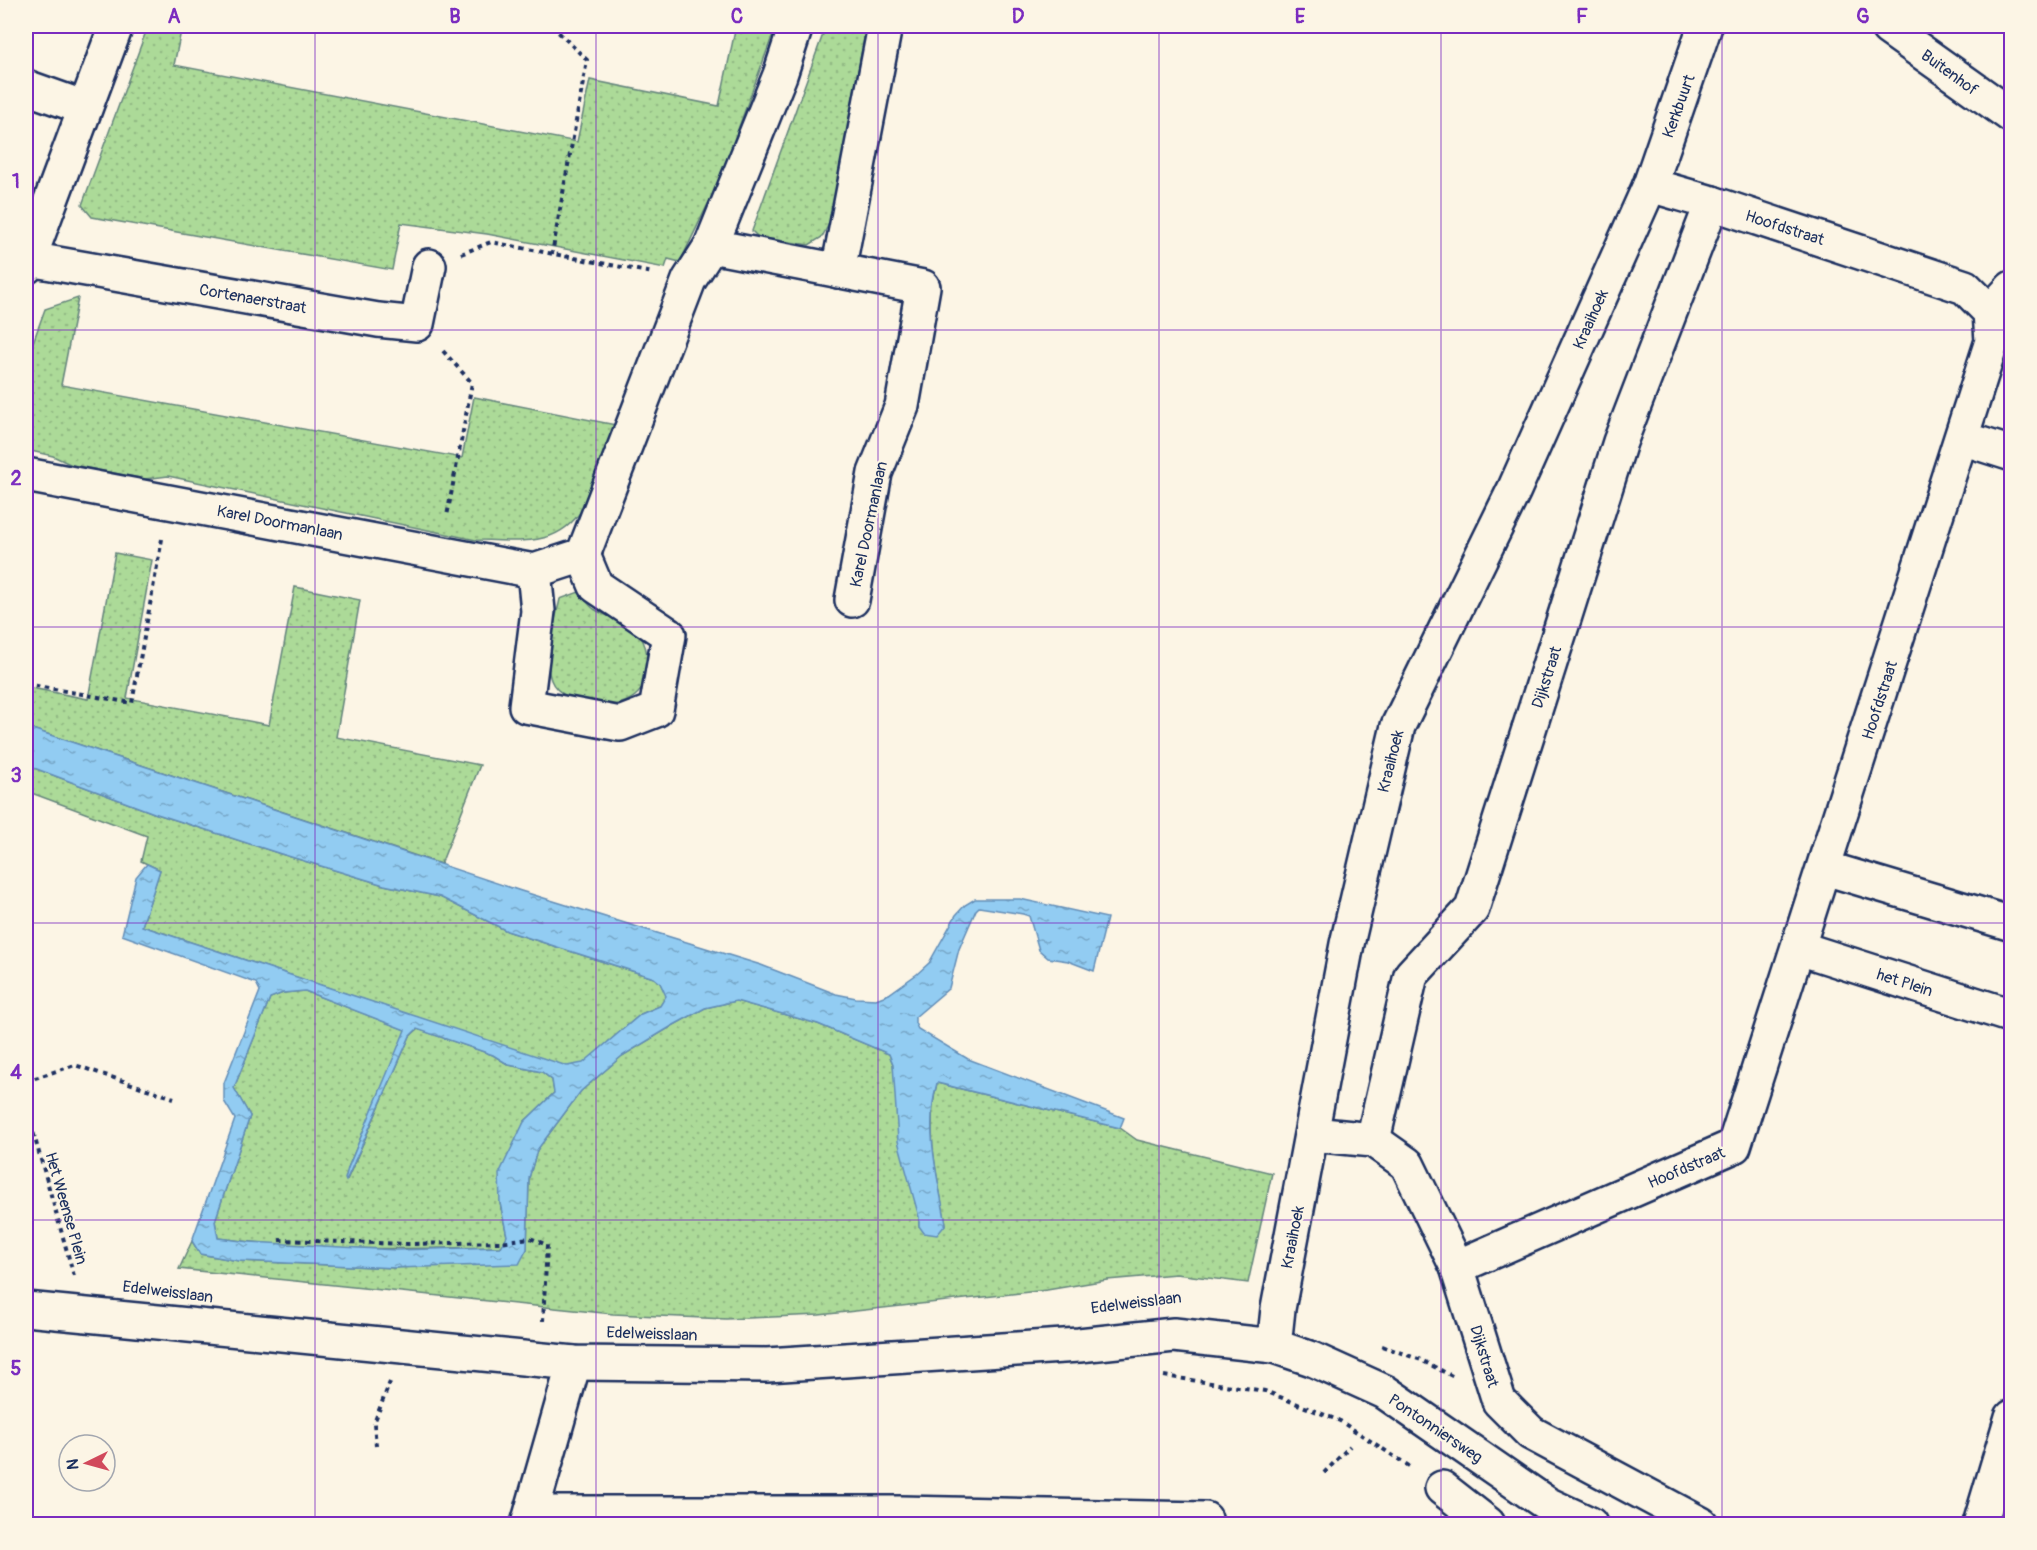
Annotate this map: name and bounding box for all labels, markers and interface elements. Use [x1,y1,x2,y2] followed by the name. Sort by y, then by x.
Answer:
[168,4,181,29] text: A
[449,4,461,29] text: B
[731,4,743,29] text: C
[1012,4,1025,29] text: D
[1295,4,1306,29] text: E
[1576,4,1588,29] text: F
[1856,4,1870,29] text: G
[1917,45,1982,100] street label: Buitenhof
[1658,71,1700,141] street label: Kerkbuurt
[12,169,20,194] text: 1
[1743,206,1827,250] street label: Hoofdstraat
[198,280,309,318] street label: Cortenaerstraat
[1569,286,1613,353] street label: Kraaihoek
[846,459,892,589] street label: Karel Doormanlaan
[10,466,22,491] text: 2
[215,501,345,545] street label: Karel Doormanlaan
[1528,643,1567,711] street label: Dijkstraat
[1858,658,1902,742] street label: Hoofdstraat
[1374,728,1408,795] street label: Kraaihoek
[10,763,22,788] text: 3
[1874,965,1935,1001] street label: het Plein
[10,1060,22,1085] text: 4
[1645,1143,1728,1193] street label: Hoofdstraat
[40,1150,92,1267] street label: Het Weense Plein
[1277,1204,1309,1270] street label: Kraaihoek
[121,1277,214,1307] street label: Edelweisslaan
[1090,1288,1183,1318] street label: Edelweisslaan
[606,1322,698,1346] street label: Edelweisslaan
[1465,1323,1503,1390] street label: Dijkstraat
[11,1356,22,1381] text: 5
[1384,1390,1486,1468] street label: Pontonniersweg
[57,1433,117,1493] north arrow
[63,1458,83,1470] text: N

